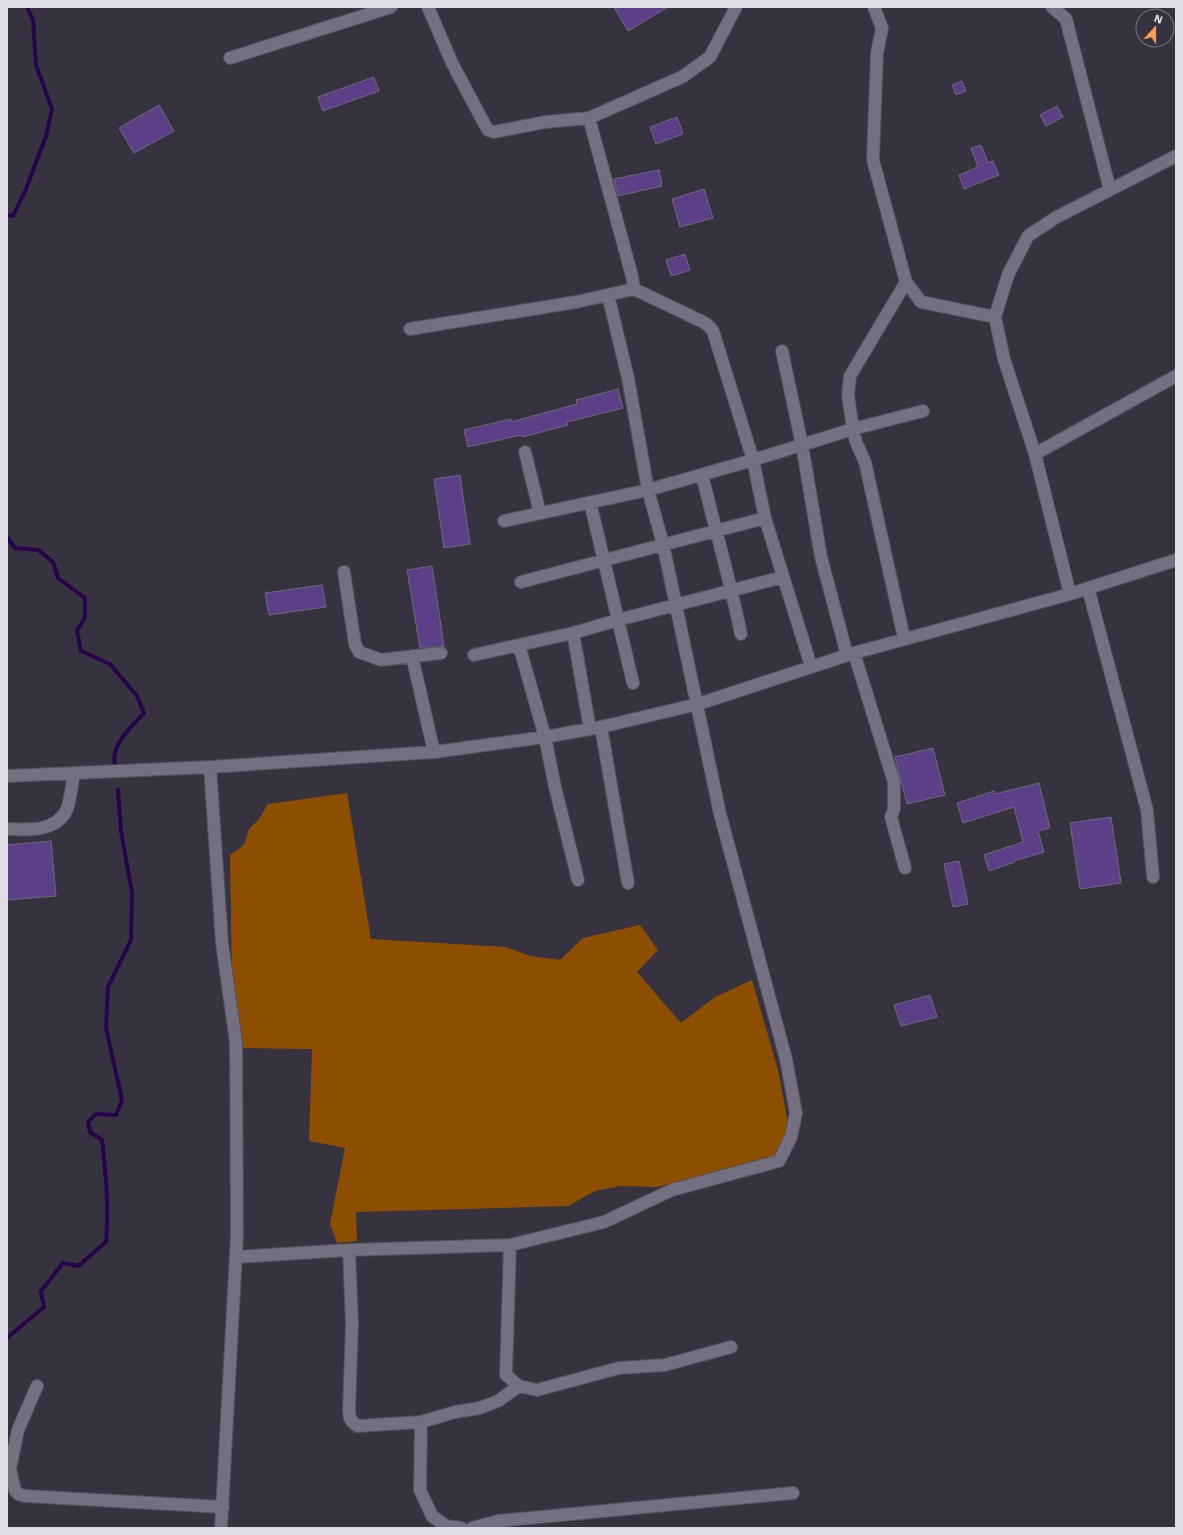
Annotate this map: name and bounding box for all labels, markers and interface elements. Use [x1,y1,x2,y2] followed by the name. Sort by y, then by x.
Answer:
[1135,8,1175,48] north arrow
[1152,12,1165,27] text: N

